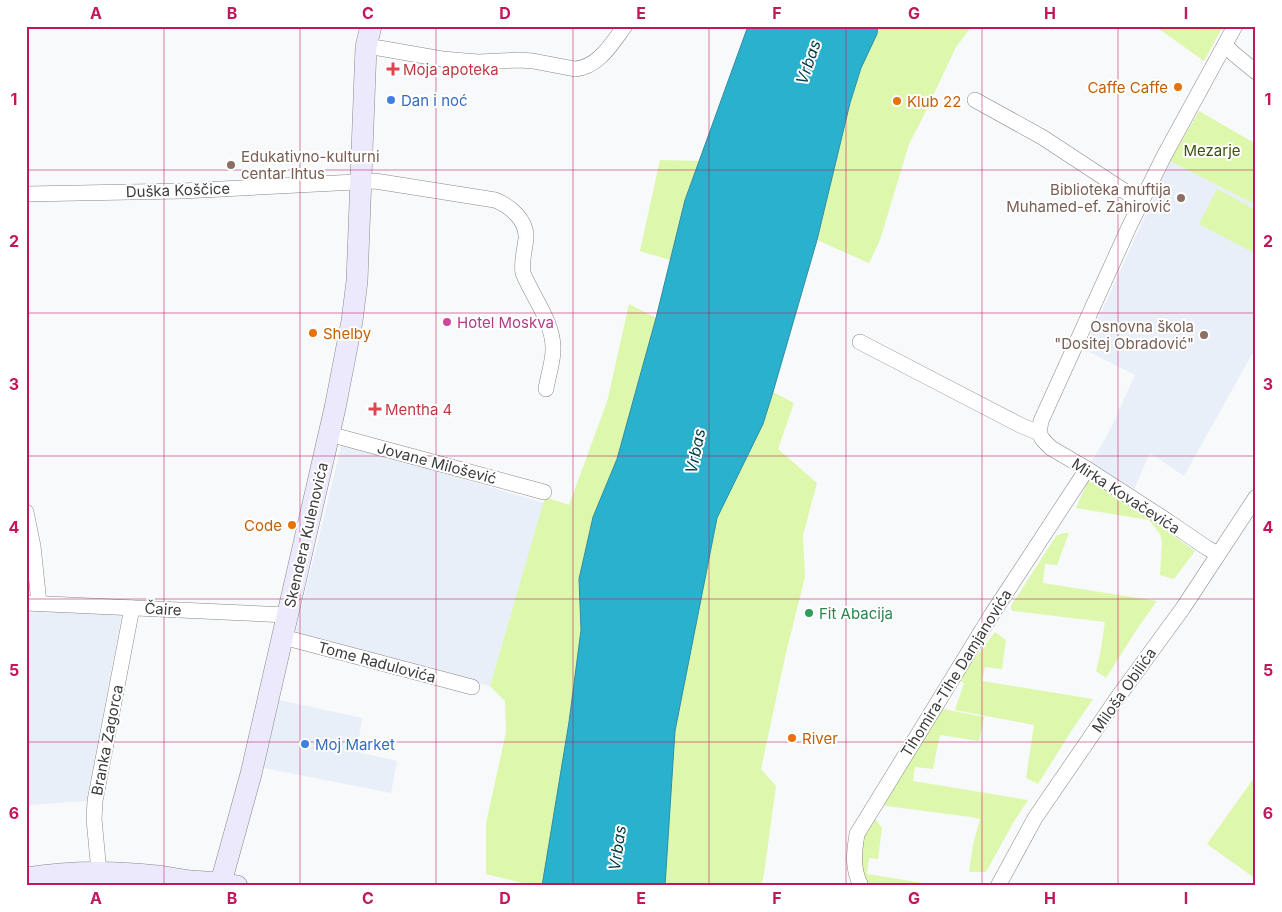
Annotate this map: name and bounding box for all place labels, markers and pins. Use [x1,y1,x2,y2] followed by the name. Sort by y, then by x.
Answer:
[403,60,499,79] place label: Moja apoteka
[387,63,399,75] marker: Moja apoteka
[1087,78,1168,97] place label: Caffe Caffe
[1172,81,1184,93] marker: Caffe Caffe
[401,91,468,110] place label: Dan i noć
[907,92,961,111] place label: Klub 22
[385,94,397,106] marker: Dan i noć
[891,95,903,107] marker: Klub 22
[241,147,380,183] place label: Edukativno-kulturni centar Ihtus
[225,159,237,171] marker: Edukativno-kulturni centar Ihtus
[1006,180,1171,216] place label: Biblioteka muftija Muhamed-ef. Zahirović
[1175,192,1187,204] marker: Biblioteka muftija Muhamed-ef. Zahirović
[457,313,554,332] place label: Hotel Moskva
[441,316,453,328] marker: Hotel Moskva
[1054,317,1194,353] place label: Osnovna škola "Dositej Obradović"
[323,324,372,343] place label: Shelby
[307,327,319,339] marker: Shelby
[1198,329,1210,341] marker: Osnovna škola "Dositej Obradović"
[385,400,452,419] place label: Mentha 4
[369,403,381,415] marker: Mentha 4
[244,516,282,535] place label: Code
[286,519,298,531] marker: Code
[819,604,893,623] place label: Fit Abacija
[803,607,815,619] marker: Fit Abacija
[802,729,838,748] place label: River
[786,732,798,744] marker: River
[315,735,395,754] place label: Moj Market
[299,738,311,750] marker: Moj Market

